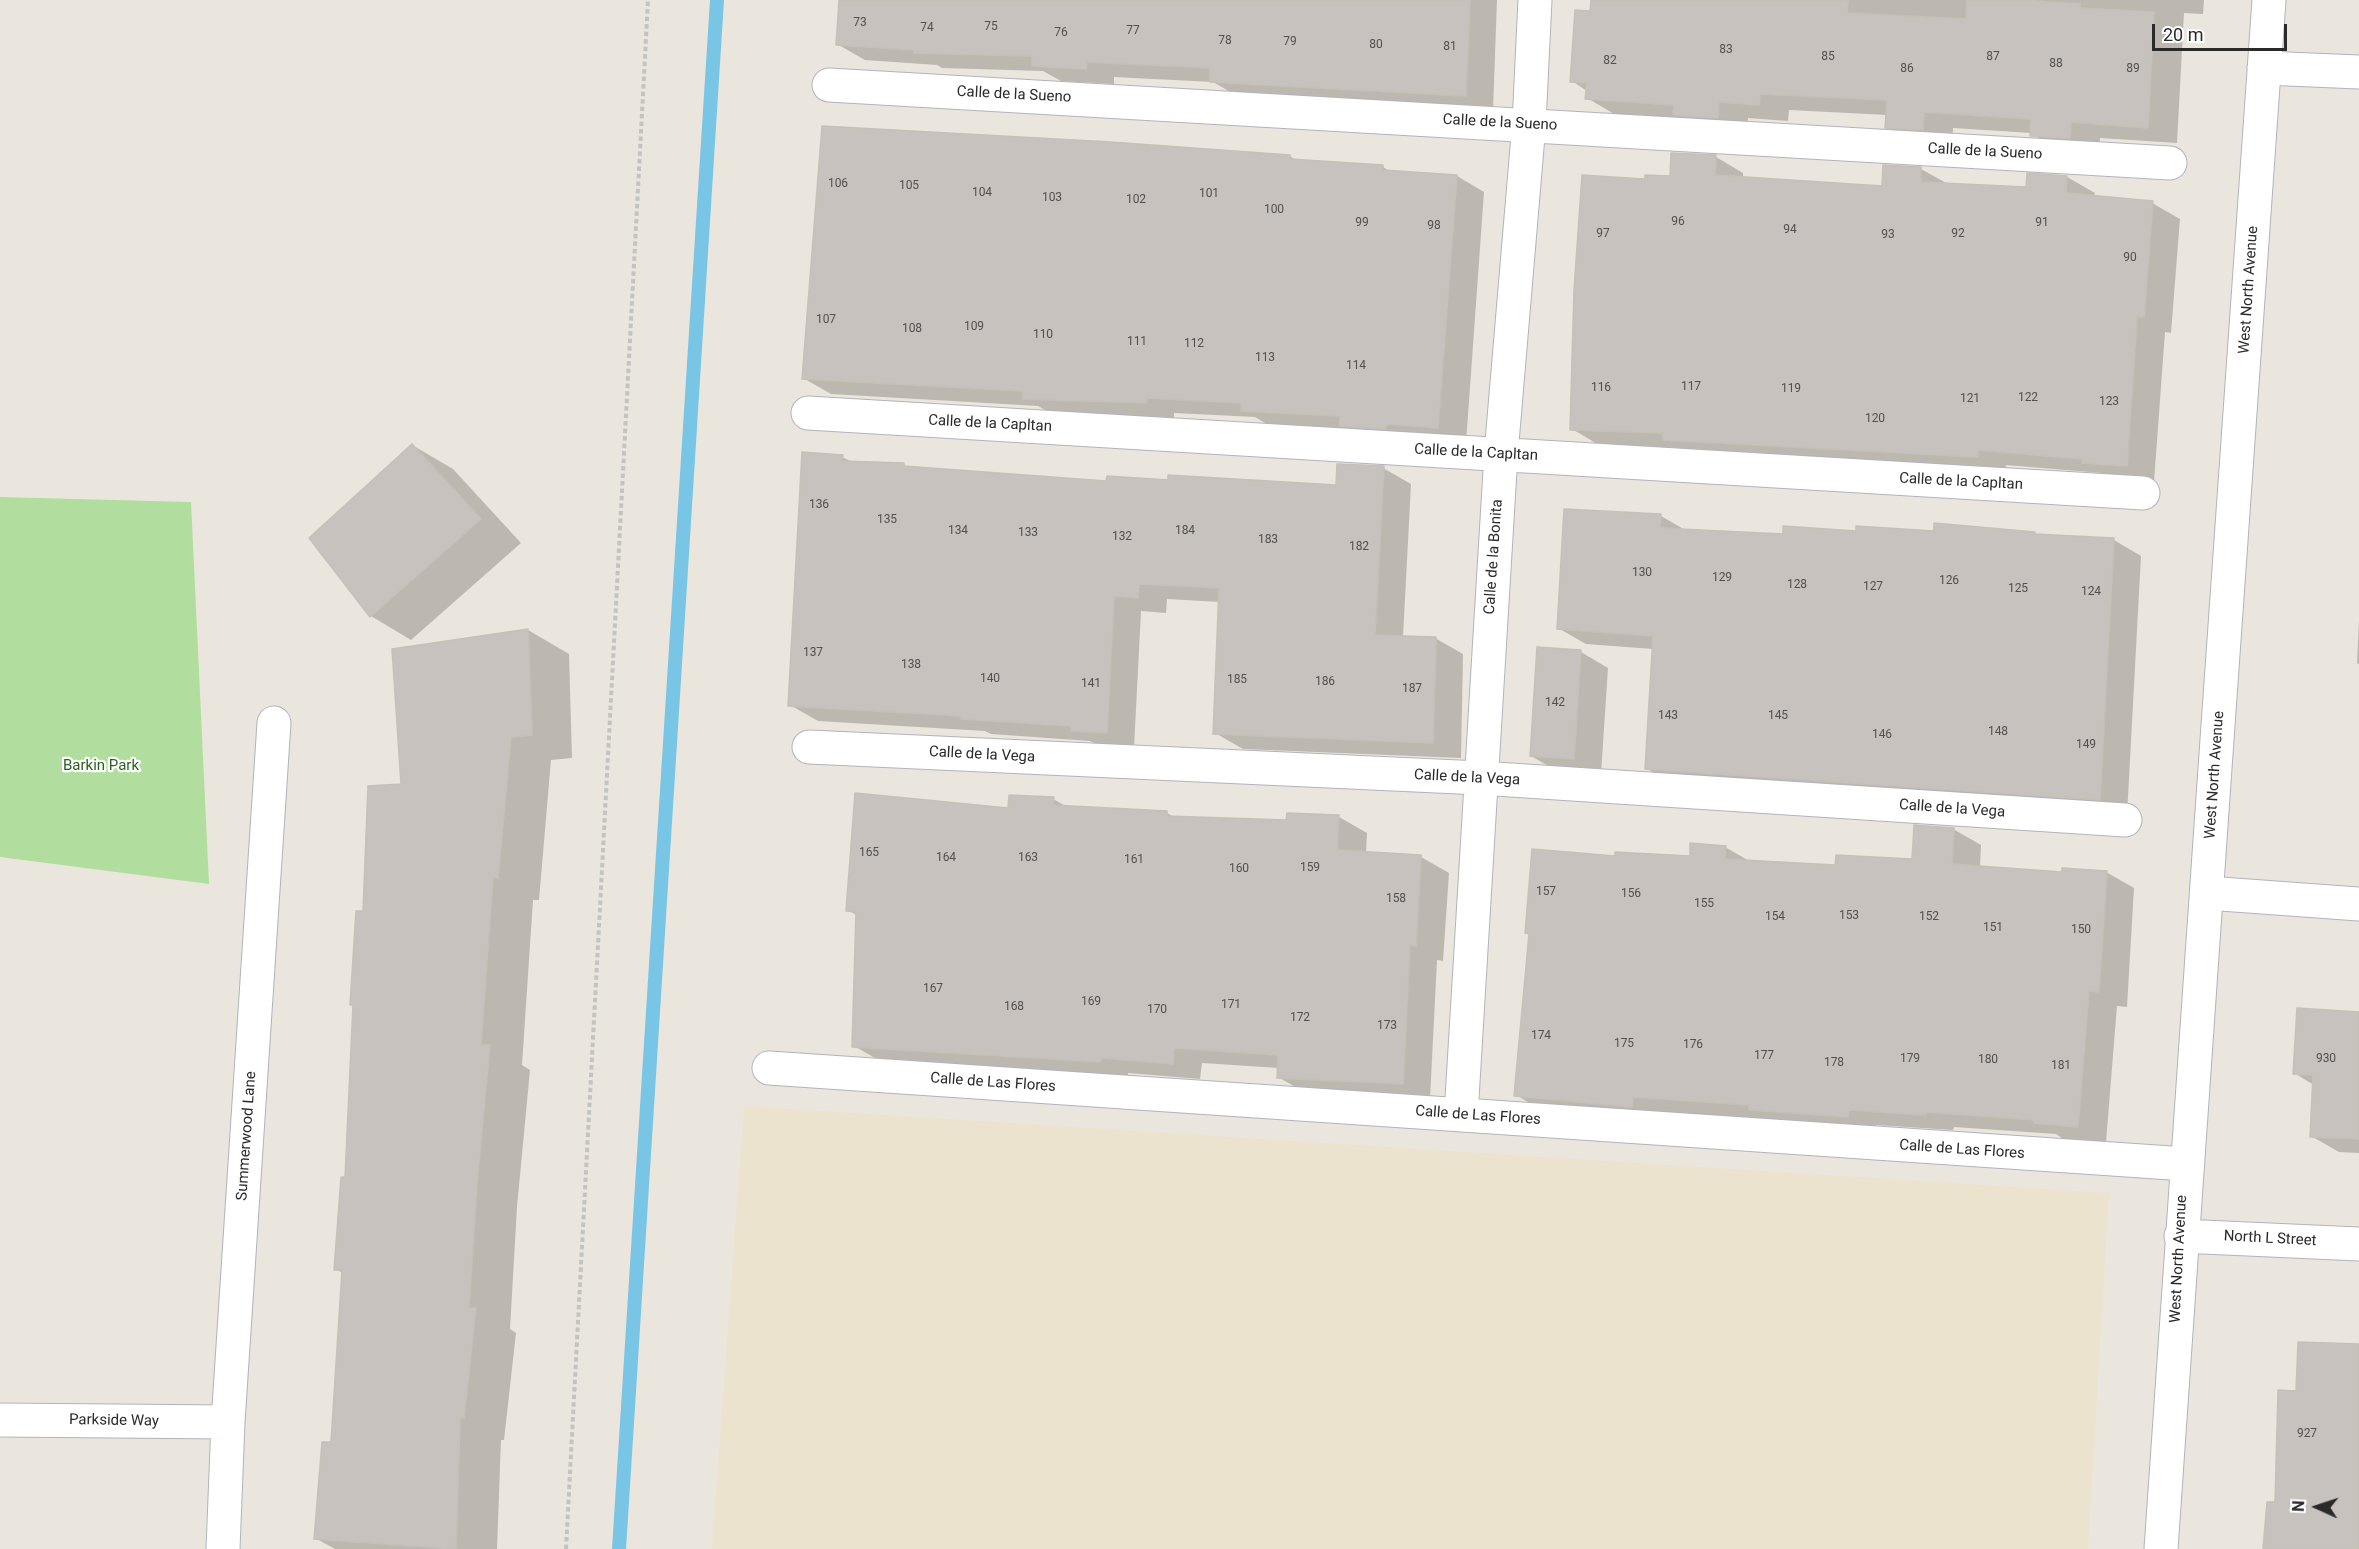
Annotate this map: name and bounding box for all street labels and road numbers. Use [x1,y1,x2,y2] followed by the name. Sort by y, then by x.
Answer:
[956,83,1072,107] street label: Calle de la Sueno
[1442,111,1558,135] street label: Calle de la Sueno
[1927,140,2043,164] street label: Calle de la Sueno
[2236,226,2262,354] street label: West North Avenue
[928,412,1052,436] street label: Calle de la Capltan
[1414,441,1538,465] street label: Calle de la Capltan
[1899,470,2023,494] street label: Calle de la Capltan
[1481,499,1507,615] street label: Calle de la Bonita
[2202,711,2228,839] street label: West North Avenue
[928,743,1036,767] street label: Calle de la Vega
[1413,766,1521,790] street label: Calle de la Vega
[1898,796,2006,822] street label: Calle de la Vega
[930,1070,1056,1096] street label: Calle de Las Flores
[233,1071,261,1201] street label: Summerwood Lane
[1415,1103,1541,1129] street label: Calle de Las Flores
[1899,1137,2025,1163] street label: Calle de Las Flores
[2167,1195,2191,1323] street label: West North Avenue
[2223,1228,2317,1250] street label: North L Street
[69,1411,159,1431] street label: Parkside Way

